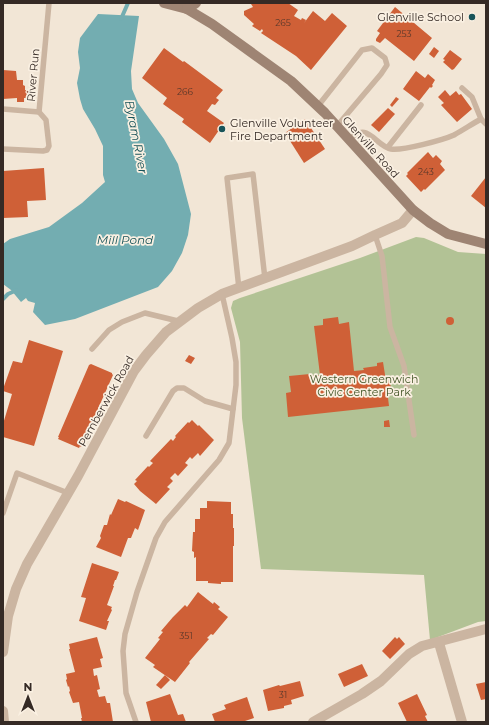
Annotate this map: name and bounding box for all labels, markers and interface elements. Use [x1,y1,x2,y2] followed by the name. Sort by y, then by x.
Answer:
[377,10,464,24] place label: Glenville School
[467,12,477,22] marker: Glenville School
[275,17,291,28] house number: 265
[396,28,412,39] house number: 253
[24,48,42,102] street label: River Run
[177,86,194,97] house number: 266
[122,99,151,175] water label: Byram River
[340,113,402,181] street label: Glenville Road
[230,116,334,143] place label: Glenville Volunteer Fire Department
[217,124,227,134] marker: Glenville Volunteer Fire Department
[418,166,434,177] house number: 243
[97,232,154,247] water label: Mill Pond
[75,353,137,449] street label: Pemberwick Road
[310,372,418,399] park label: Western Greenwich Civic Center Park
[179,630,193,641] house number: 351
[8,677,48,717] north arrow
[24,680,32,694] text: N
[279,689,287,700] house number: 31

